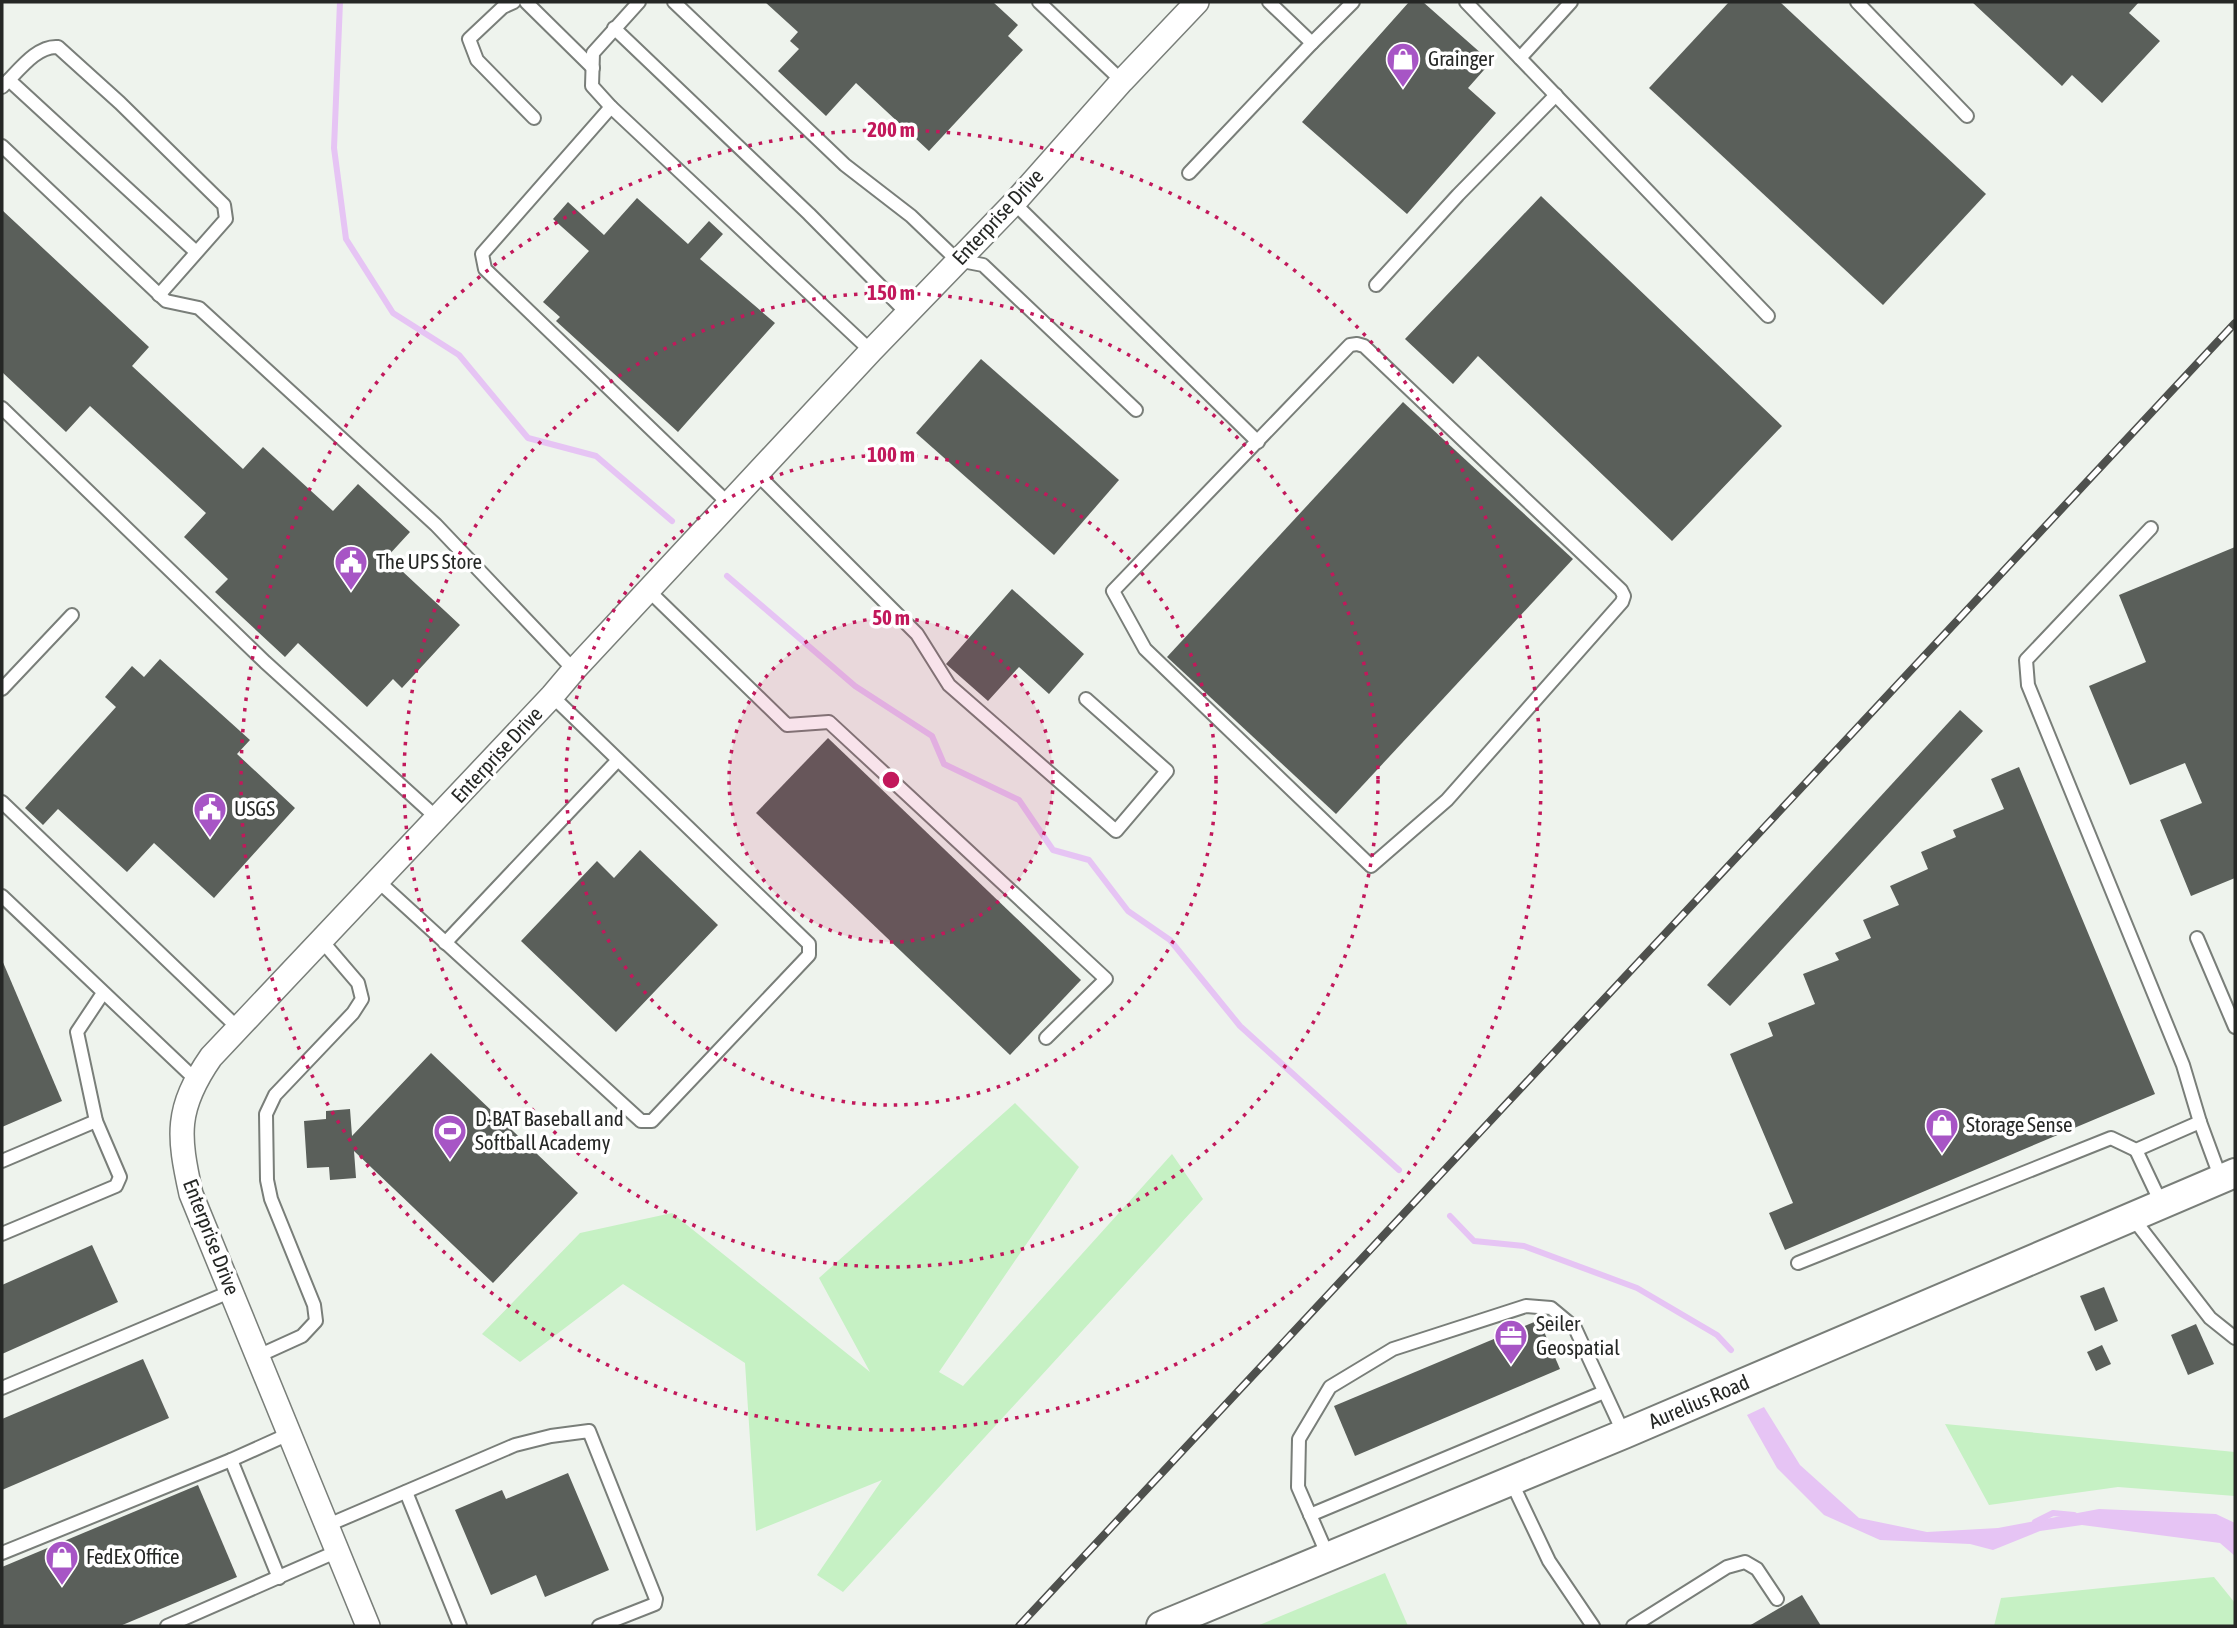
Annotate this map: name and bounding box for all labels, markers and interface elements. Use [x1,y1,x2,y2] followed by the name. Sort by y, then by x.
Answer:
[1384,40,1422,89] shop icon: Grainger
[1428,46,1495,70] place label: Grainger
[867,117,915,141] text: 200 m
[947,163,1048,269] street label: Enterprise Drive
[867,280,915,304] text: 150 m
[867,442,915,466] text: 100 m
[332,543,370,592] public building icon: The UPS Store
[376,549,482,573] place label: The UPS Store
[872,605,910,629] text: 50 m
[446,701,547,807] street label: Enterprise Drive
[879,768,903,792] centre of rings
[191,790,229,839] public building icon: USGS
[234,796,275,820] place label: USGS
[475,1106,624,1154] place label: D-BAT Baseball and Softball Academy
[1923,1106,1961,1155] shop icon: Storage Sense
[431,1112,469,1161] sports icon: D-BAT Baseball and Softball Academy
[1966,1112,2073,1136] place label: Storage Sense
[179,1175,245,1298] street label: Enterprise Drive
[1536,1311,1620,1359] place label: Seiler Geospatial
[1492,1317,1530,1366] office icon: Seiler Geospatial
[1645,1369,1753,1433] street label: Aurelius Road
[43,1538,81,1587] shop icon: FedEx Office
[86,1544,180,1568] place label: FedEx Office

